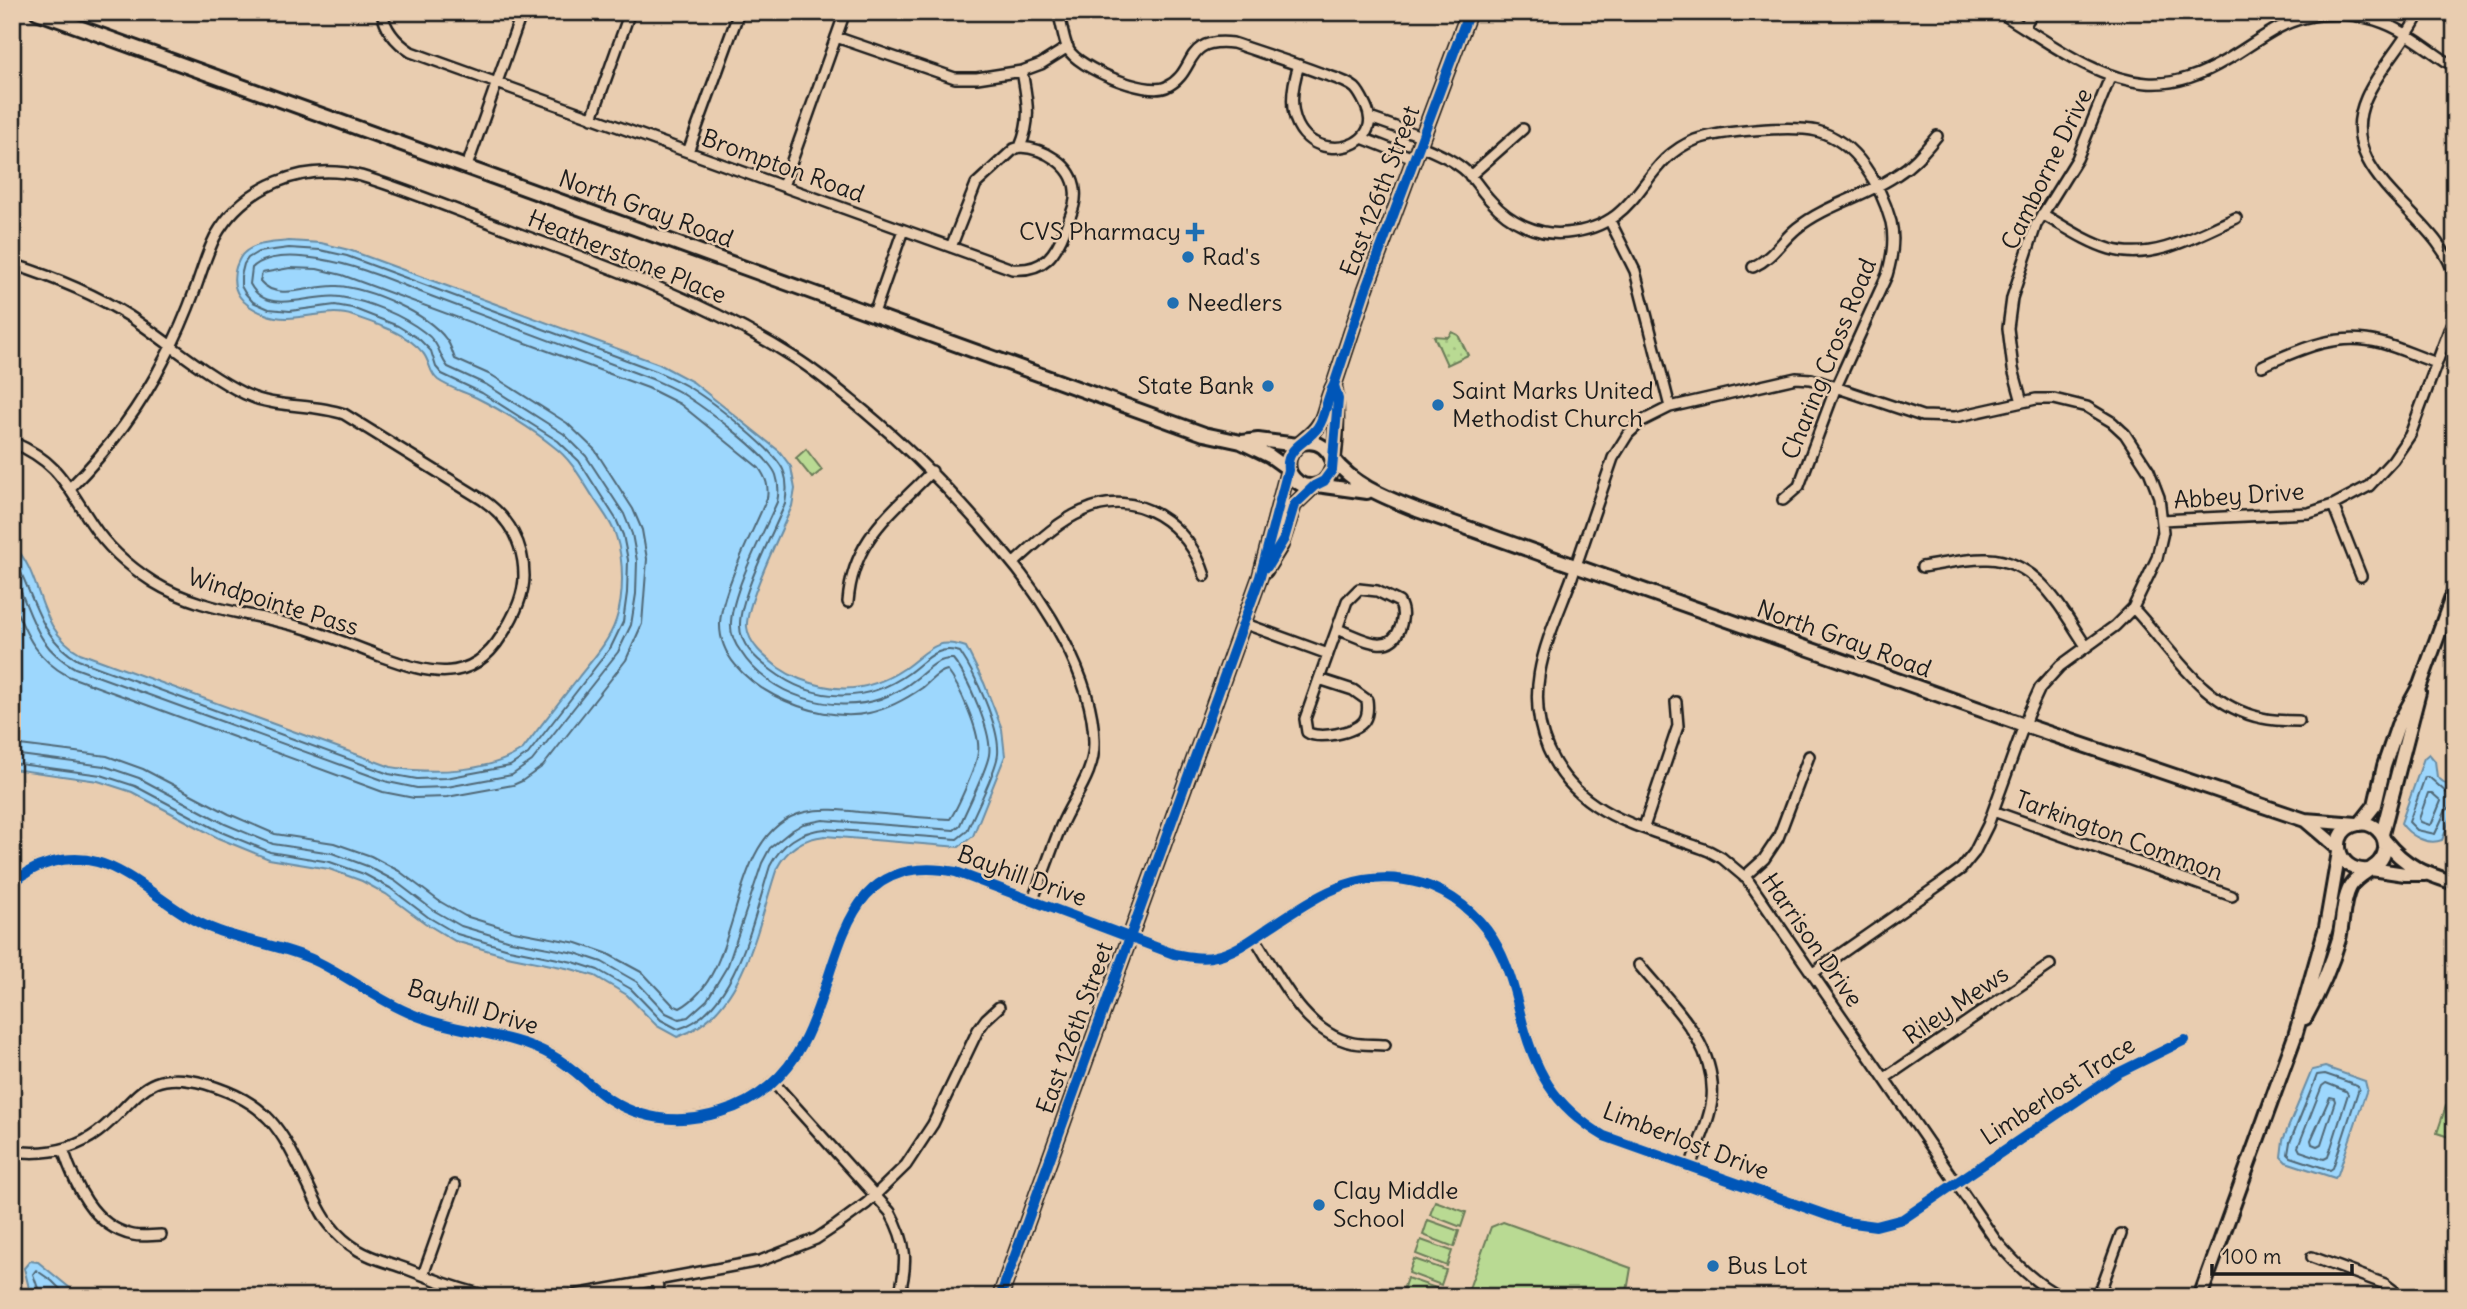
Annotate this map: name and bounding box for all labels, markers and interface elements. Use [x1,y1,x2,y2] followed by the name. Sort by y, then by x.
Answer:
[1994,83,2098,254] street label: Camborne Drive
[1333,101,1425,280] street label: East 126th Street
[698,122,869,208] street label: Brompton Road
[555,163,738,254] street label: North Gray Road
[524,203,731,310] street label: Heatherstone Place
[1019,216,1181,246] place label: CVS Pharmacy
[1187,224,1203,240] marker: CVS Pharmacy
[1202,241,1260,271] place label: Rad's
[1180,249,1196,265] marker: Rad's
[1774,254,1882,463] street label: Charing Cross Road
[1187,287,1282,317] place label: Needlers
[1165,295,1181,311] marker: Needlers
[1137,370,1254,400] place label: State Bank
[1452,375,1654,433] place label: Saint Marks United Methodist Church
[1260,378,1276,394] marker: State Bank
[1430,397,1446,413] marker: Saint Marks United Methodist Church
[2173,475,2305,515] street label: Abbey Drive
[184,561,362,641] street label: Windpointe Pass
[1753,593,1936,684] street label: North Gray Road
[2011,783,2228,887] street label: Tarkington Common
[954,838,1091,912] street label: Bayhill Drive
[1756,867,1870,1012] street label: Harrison Drive
[1029,938,1119,1118] street label: East 126th Street
[1897,958,2014,1050] street label: Riley Mews
[404,972,542,1040] street label: Bayhill Drive
[1975,1029,2140,1151] street label: Limberlost Trace
[1599,1095,1774,1186] street label: Limberlost Drive
[1333,1175,1458,1233] place label: Clay Middle School
[1311,1197,1327,1213] marker: Clay Middle School
[2212,1232,2352,1276] scale bar
[2222,1243,2281,1270] text: 100 m
[1727,1250,1808,1280] place label: Bus Lot
[1705,1258,1721,1274] marker: Bus Lot

